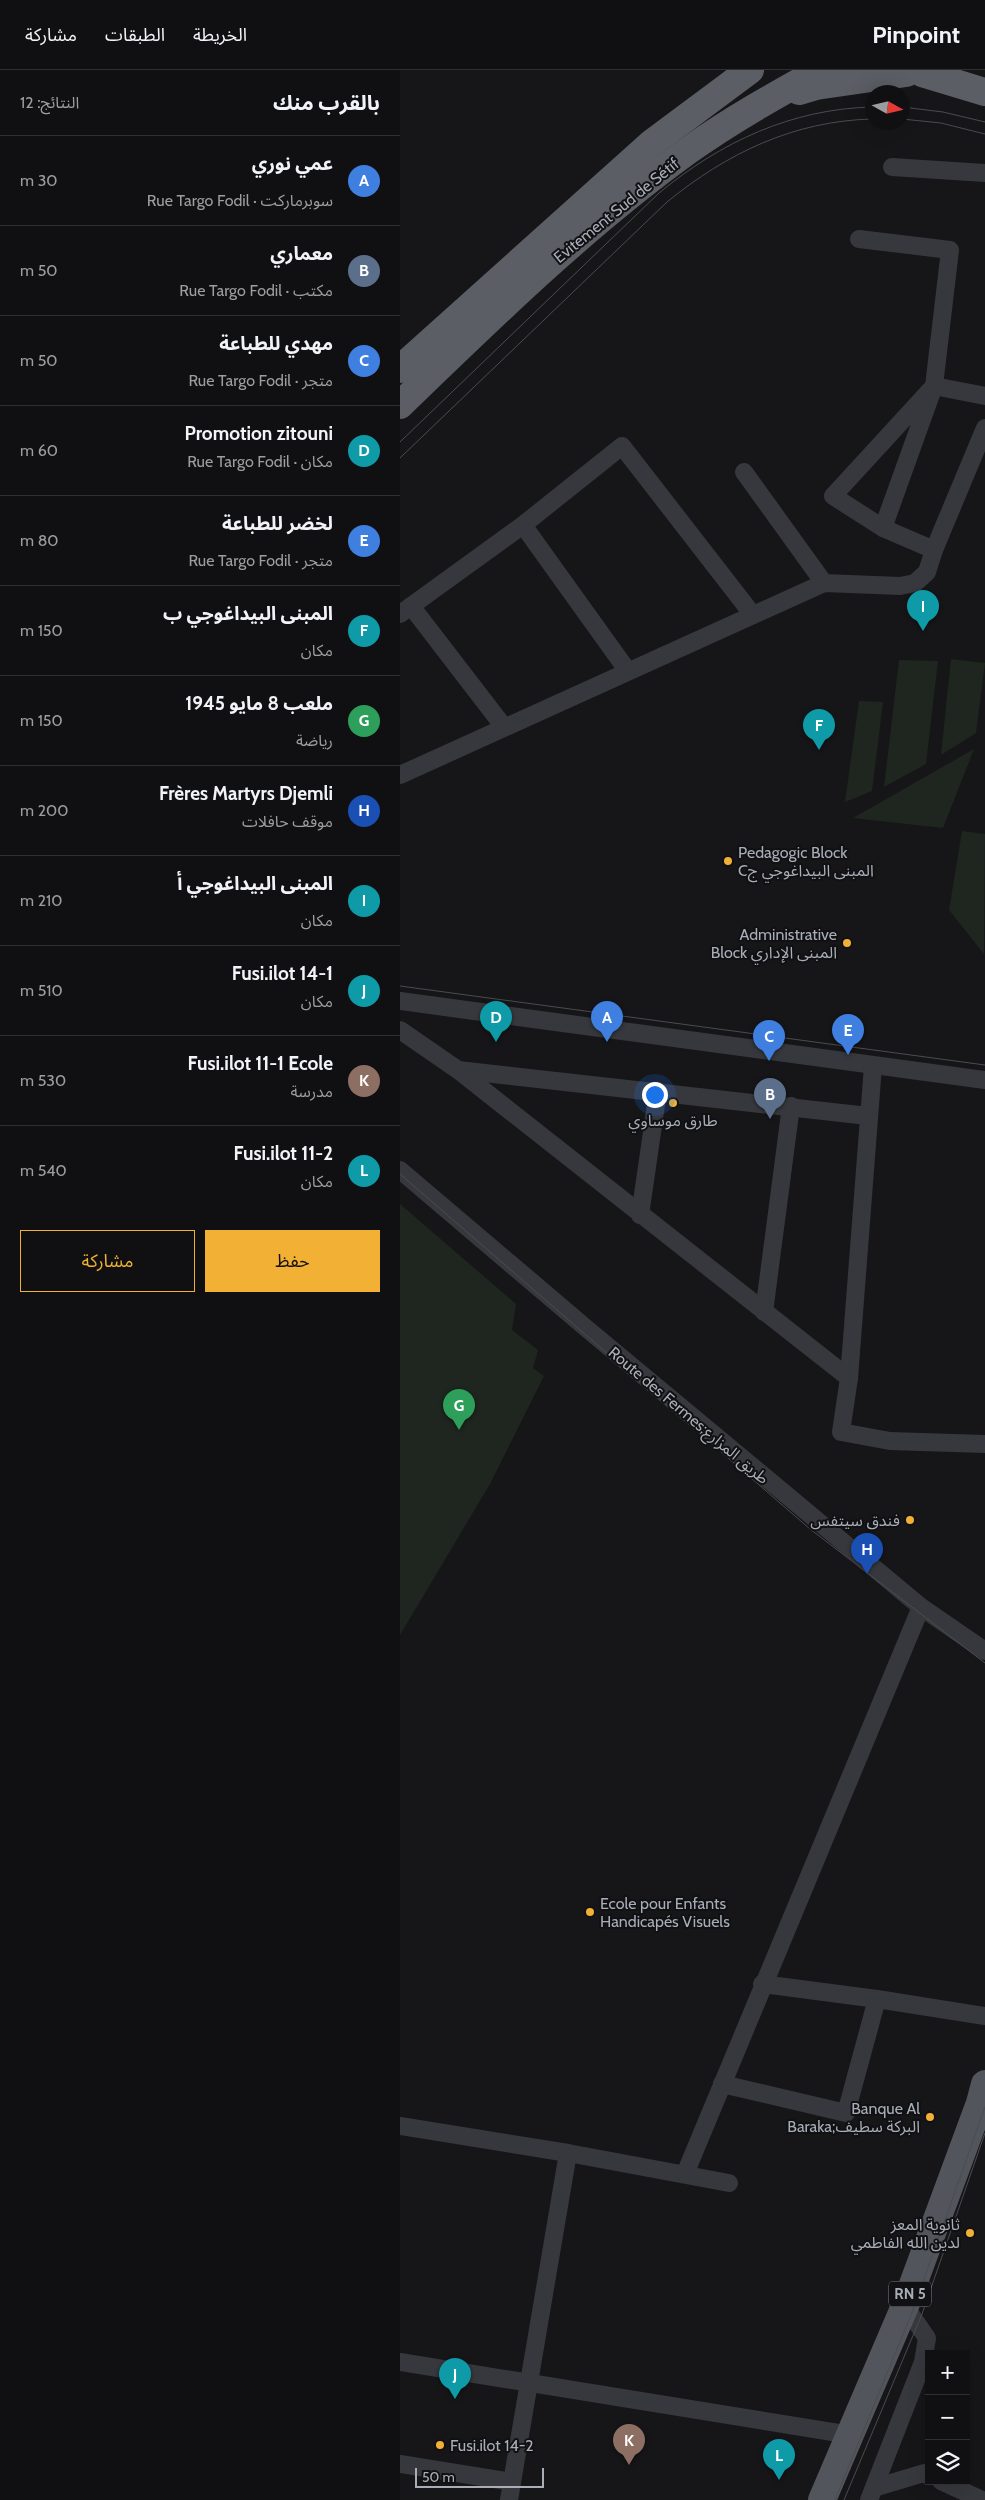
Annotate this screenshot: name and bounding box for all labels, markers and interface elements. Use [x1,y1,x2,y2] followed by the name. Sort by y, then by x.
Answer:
[872,20,960,49] text: Pinpoint
[25,24,77,46] text: مشاركة
[105,24,165,46] text: الطبقات
[193,24,247,46] text: الخريطة
[865,85,910,130] north arrow
[273,90,380,115] text: بالقرب منك
[20,93,79,112] text: النتائج: 12
[252,152,333,175] text: عمي نوري
[550,154,683,267] street label: Evitement Sud de Sétif
[20,171,57,190] text: 30 m
[359,171,369,190] text: A
[147,191,333,210] text: سوبرماركت · Rue Targo Fodil
[270,242,333,265] text: معماري
[20,261,57,280] text: 50 m
[359,261,369,280] text: B
[179,281,333,300] text: مكتب · Rue Targo Fodil
[219,332,333,355] text: مهدي للطباعة
[20,351,57,370] text: 50 m
[359,351,369,370] text: C
[188,371,333,390] text: متجر · Rue Targo Fodil
[185,422,333,445] text: Promotion zitouni
[20,441,58,460] text: 60 m
[358,441,370,460] text: D
[187,452,333,471] text: مكان · Rue Targo Fodil
[222,512,333,535] text: لخضر للطباعة
[20,531,59,550] text: 80 m
[359,531,369,550] text: E
[188,551,333,570] text: متجر · Rue Targo Fodil
[907,590,939,631] pin: I
[163,602,333,625] text: المبنى البيداغوجي ب
[20,621,63,640] text: 150 m
[360,621,368,640] text: F
[301,641,333,660] text: مكان
[185,692,333,715] text: ملعب 8 مايو 1945
[803,709,835,750] pin: F
[20,711,63,730] text: 150 m
[359,711,369,730] text: G
[296,731,333,750] text: رياضة
[159,782,333,805] text: Frères Martyrs Djemli
[20,801,68,820] text: 200 m
[358,801,370,820] text: H
[242,812,333,831] text: موقف حافلات
[738,843,874,883] place label: Pedagogic Block Cالمبنى البيداغوجي ج
[722,855,734,867] marker: Pedagogic Block Cالمبنى البيداغوجي ج
[177,872,333,895] text: المبنى البيداغوجي أ
[20,891,62,910] text: 210 m
[362,891,366,910] text: I
[301,911,333,930] text: مكان
[711,925,837,965] place label: Administrative Block المبنى الإداري
[841,937,853,949] marker: Administrative Block المبنى الإداري
[232,962,333,985] text: Fusi.ilot 14-1
[20,981,63,1000] text: 510 m
[362,981,366,1000] text: J
[301,992,333,1011] text: مكان
[480,1001,512,1042] pin: D
[591,1001,623,1042] pin: A
[832,1014,864,1055] pin: E
[753,1020,785,1061] pin: C
[188,1052,333,1075] text: Fusi.ilot 11-1 Ecole
[20,1071,66,1090] text: 530 m
[359,1071,369,1090] text: K
[754,1078,786,1119] pin: B
[290,1082,333,1101] text: مدرسة
[642,1082,668,1108] your location
[667,1097,679,1109] marker: طارق موساوي
[628,1111,718,1133] place label: طارق موساوي
[233,1142,333,1165] text: Fusi.ilot 11-2
[20,1161,67,1180] text: 540 m
[360,1161,368,1180] text: L
[301,1172,333,1191] text: مكان
[20,1230,195,1292] button: مشاركة
[205,1230,380,1292] button: حفظ
[603,1343,773,1490] street label: Route des Fermes;طريق المزارع
[443,1389,475,1430] pin: G
[810,1511,900,1530] place label: فندق سيتفس
[904,1514,916,1526] marker: فندق سيتفس
[851,1533,883,1574] pin: H
[600,1894,730,1931] place label: Ecole pour Enfants Handicapés Visuels
[584,1906,596,1918] marker: Ecole pour Enfants Handicapés Visuels
[787,2099,920,2136] place label: Banque Al Baraka;البركة سطيف
[924,2111,936,2123] marker: Banque Al Baraka;البركة سطيف
[851,2215,960,2255] place label: ثانوية المعز لدين الله الفاطمي
[964,2227,976,2239] marker: ثانوية المعز لدين الله الفاطمي
[889,2282,931,2306] road number: RN 5
[925,2350,970,2485] map controls
[925,2350,970,2395] button: +
[439,2358,471,2399] pin: J
[925,2395,970,2440] button: −
[613,2424,645,2465] pin: K
[450,2436,534,2455] place label: Fusi.ilot 14-2
[434,2439,446,2451] marker: Fusi.ilot 14-2
[763,2439,795,2480] pin: L
[925,2440,970,2485] button: layers
[415,2465,544,2488] scale bar
[422,2468,455,2486] text: 50 m

